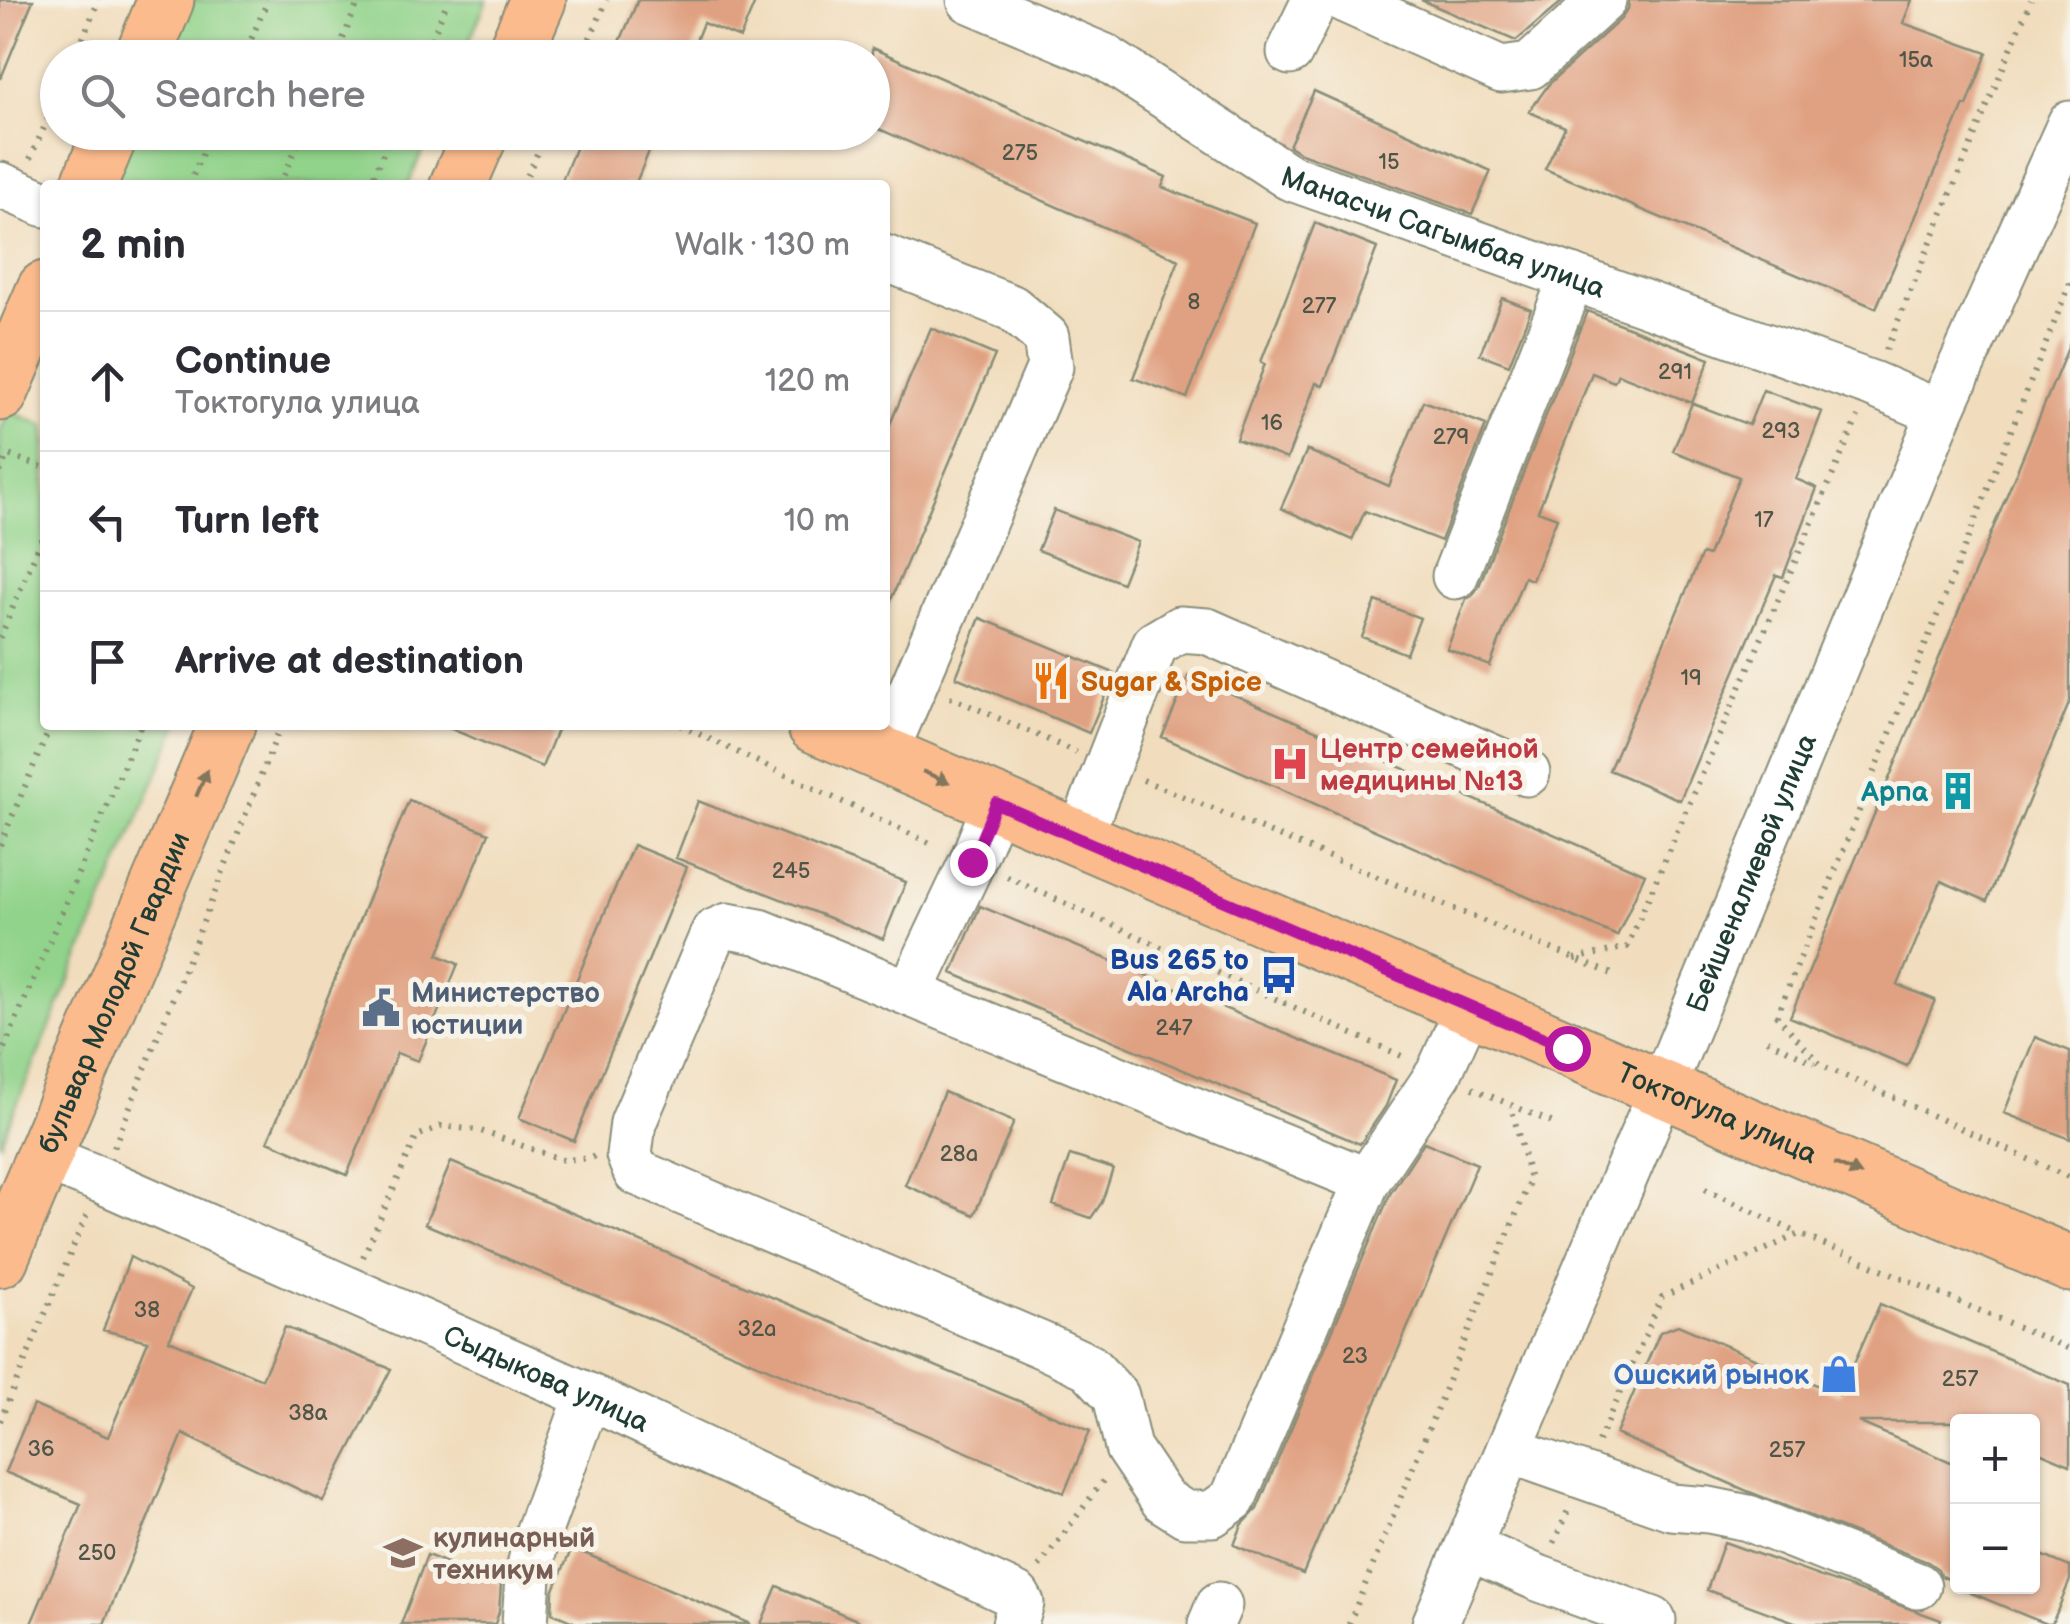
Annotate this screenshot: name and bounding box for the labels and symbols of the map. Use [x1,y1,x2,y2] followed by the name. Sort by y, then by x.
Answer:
[1899,47,1933,74] house number: 15а
[1002,140,1038,167] house number: 275
[1378,149,1400,176] house number: 15
[1276,161,1610,306] street label: Манасчи Сагымбая улица
[1188,289,1200,316] house number: 8
[1302,293,1336,320] house number: 277
[1658,359,1692,386] house number: 291
[1261,410,1283,437] house number: 16
[1761,418,1801,445] house number: 293
[1433,424,1469,451] house number: 279
[1754,507,1774,534] house number: 17
[1030,660,1072,702] restaurant icon: Sugar & Spice
[1680,665,1702,692] house number: 19
[1081,666,1262,699] place label: Sugar & Spice
[1680,729,1824,1017] street label: Бейшеналиевой улица
[1320,733,1539,798] place label: Центр семейной медицины №13
[1269,743,1311,785] hospital icon: Центр семейной медицины №13
[194,768,210,798] one-way arrow
[921,769,951,785] one-way arrow
[1937,770,1979,812] building icon: Арпа
[1860,776,1929,809] place label: Арпа
[32,827,198,1158] street label: бульвар Молодой Гвардии
[950,840,996,886] route end
[772,858,810,885] house number: 245
[1110,944,1249,1009] place label: Bus 265 to Ala Archa
[1258,954,1300,996] bus stop icon: Bus 265 to Ala Archa
[411,977,600,1042] place label: Министерство юстиции
[360,987,402,1029] public building icon: Министерство юстиции
[1156,1015,1193,1042] house number: 247
[1545,1026,1591,1072] route start
[1612,1056,1822,1172] street label: Токтогула улица
[940,1141,978,1168] house number: 28a
[1833,1161,1863,1177] one-way arrow
[134,1297,160,1324] house number: 38
[738,1316,776,1343] house number: 32a
[438,1319,654,1440] street label: Сыдыкова улица
[1342,1343,1368,1370] house number: 23
[1818,1353,1860,1395] shop icon: Ошский рынок
[1614,1359,1810,1392] place label: Ошский рынок
[1942,1366,1978,1393] house number: 257
[288,1400,328,1427] house number: 38а
[28,1436,54,1463] house number: 36
[1769,1437,1805,1464] house number: 257
[433,1522,595,1587] place label: кулинарный техникум
[382,1532,424,1574] school or university icon: кулинарный техникум
[78,1540,116,1567] house number: 250

